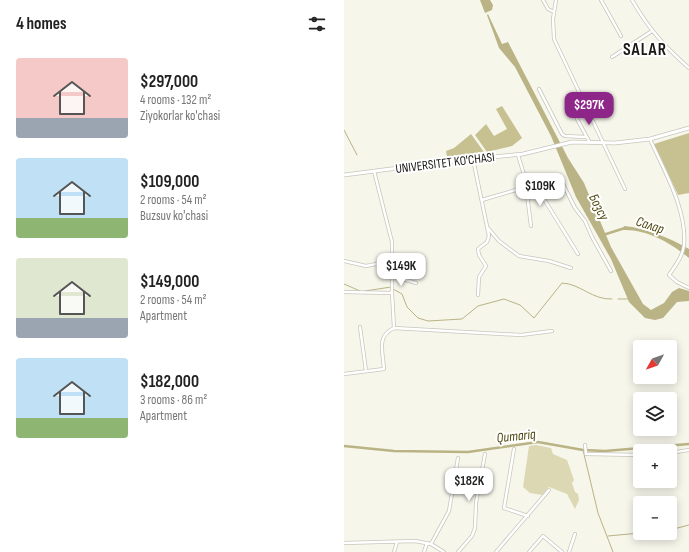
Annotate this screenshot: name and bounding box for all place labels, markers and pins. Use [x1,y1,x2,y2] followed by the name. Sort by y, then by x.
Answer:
[561,92,617,126] pin: $297K
[512,173,568,207] pin: $109K
[373,253,429,287] pin: $149K
[441,468,497,502] pin: $182K

